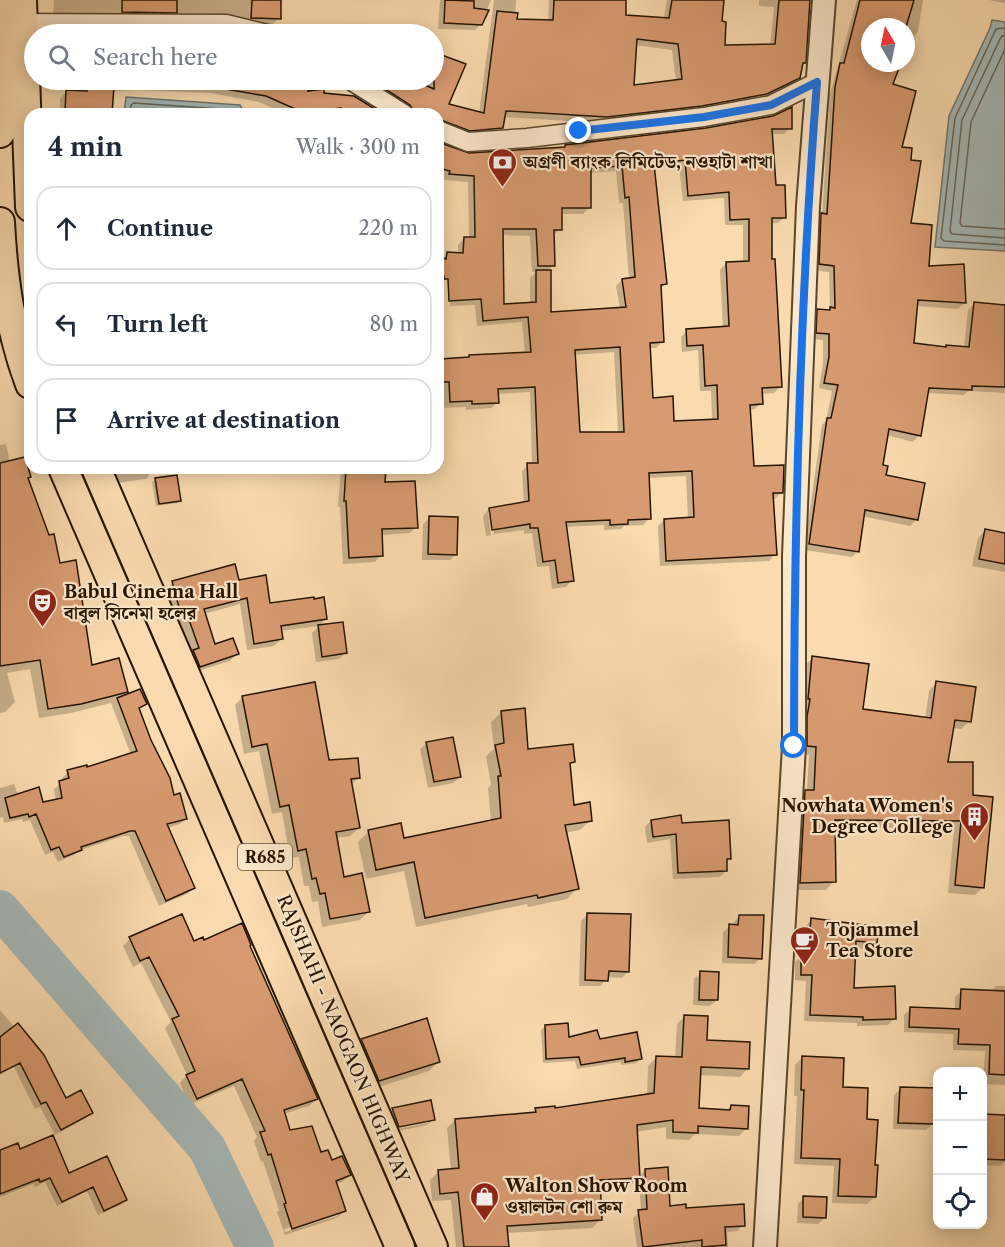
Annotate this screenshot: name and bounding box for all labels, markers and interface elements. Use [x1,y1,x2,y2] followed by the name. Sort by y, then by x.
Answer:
[861,18,915,72] north arrow
[24,24,444,90] search box
[45,41,78,74] icon: search
[93,44,218,71] text: Search here
[565,117,591,143] route end
[48,131,123,163] text: 4 min
[296,135,420,159] text: Walk · 300 m
[486,146,518,188] bank icon: অগ্রণী ব্যাংক লিমিটেড, নওহাটা শাখা
[522,151,773,173] place label: অগ্রণী ব্যাংক লিমিটেড, নওহাটা শাখা
[50,212,83,245] icon: ahead
[107,215,213,242] text: Continue
[358,216,418,240] text: 220 m
[50,308,83,341] icon: left
[107,311,208,338] text: Turn left
[370,312,418,336] text: 80 m
[50,404,83,437] icon: arrive
[107,407,340,434] text: Arrive at destination
[63,581,238,624] place label: Babul Cinema Hall বাবুল সিনেমা হলের
[27,586,59,628] theatre icon: Babul Cinema Hall বাবুল সিনেমা হলের
[780,732,806,758] route start
[781,795,953,838] place label: Nowhata Women's Degree College
[958,800,990,842] building icon: Nowhata Women's Degree College
[238,844,292,870] road number: R685
[272,891,414,1188] street label: RAJSHAHI - NAOGAON HIGHWAY
[826,919,919,962] place label: Tojammel Tea Store
[789,924,821,966] cafe icon: Tojammel Tea Store
[933,1067,987,1229] map controls
[933,1067,987,1121] button: +
[933,1121,987,1175] button: −
[504,1175,688,1218] place label: Walton Show Room ওয়ালটন শো রুম
[933,1175,987,1229] button: locate
[468,1180,500,1222] shop icon: Walton Show Room ওয়ালটন শো রুম

